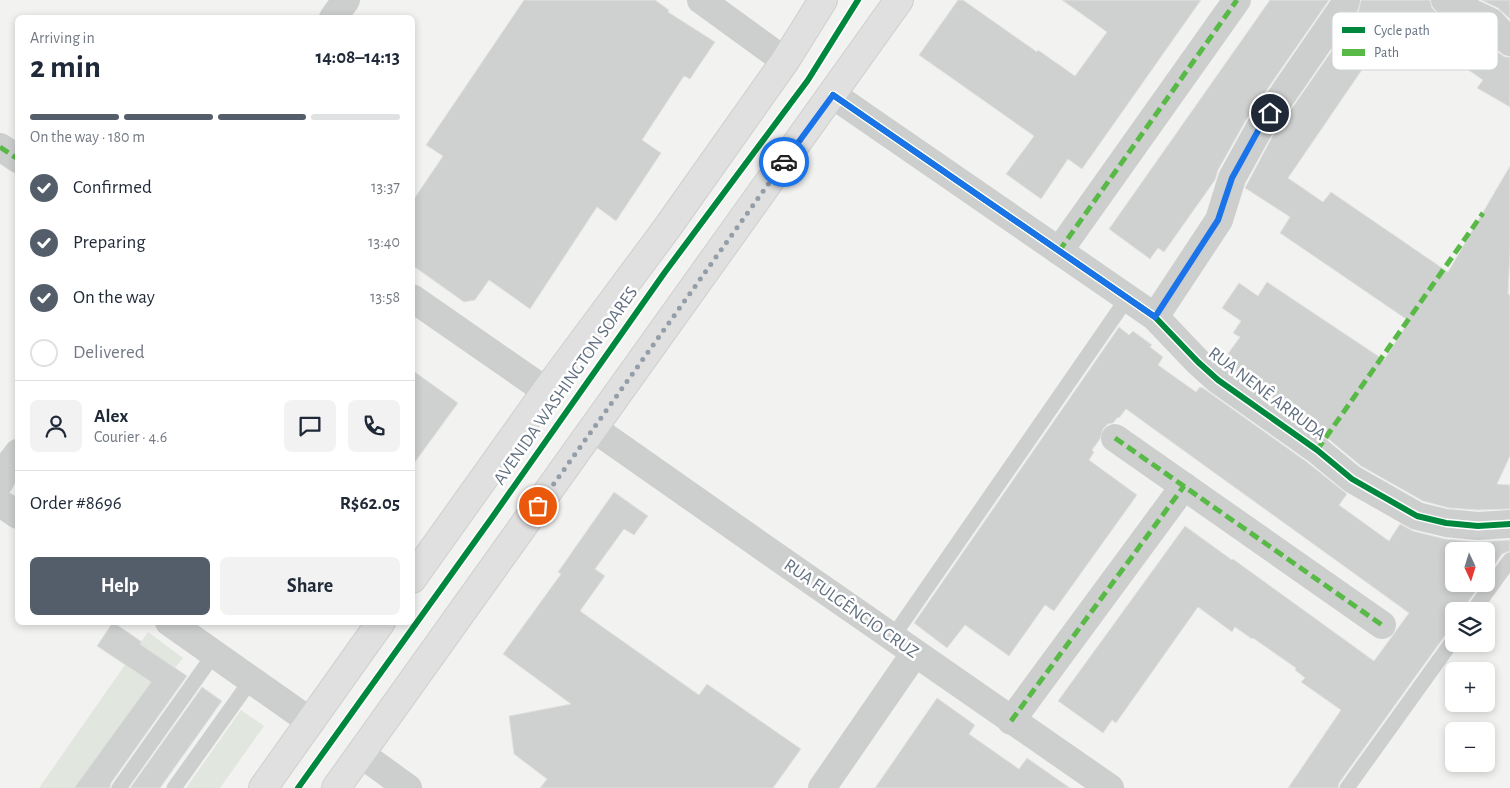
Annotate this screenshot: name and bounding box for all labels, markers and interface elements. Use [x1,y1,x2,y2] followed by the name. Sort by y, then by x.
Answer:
[1332,12,1498,70] legend
[1374,24,1430,38] text: Cycle path
[30,30,95,46] text: Arriving in
[1374,46,1399,60] text: Path
[315,48,400,67] text: 14:08–14:13
[30,51,101,83] text: 2 min
[1249,92,1291,134] pin
[1256,99,1284,127] icon: home
[30,129,145,145] text: On the way · 180 m
[759,137,809,187] courier
[770,148,798,176] icon: car
[30,174,58,202] icon: check
[73,178,152,197] text: Confirmed
[371,179,400,195] text: 13:37
[30,229,58,257] icon: check
[73,233,146,252] text: Preparing
[368,234,400,250] text: 13:40
[30,284,58,312] icon: check
[491,284,641,488] street label: AVENIDA WASHINGTON SOARES
[73,288,155,307] text: On the way
[370,289,400,305] text: 13:58
[1205,342,1331,444] street label: RUA NENÊ ARRUDA
[73,343,145,362] text: Delivered
[30,400,82,452] button: person
[284,400,336,452] button: chat
[348,400,400,452] button: phone
[94,407,128,426] text: Alex
[94,429,167,445] text: Courier · 4.6
[517,485,559,527] pin
[524,492,552,520] icon: bag
[30,494,122,513] text: Order #8696
[340,494,400,513] text: R$62.05
[1445,542,1495,592] north arrow
[1445,542,1495,772] map controls
[781,553,923,662] street label: RUA FULGÊNCIO CRUZ
[30,557,210,615] button: Help
[220,557,400,615] button: Share
[1445,602,1495,652] button: layers
[1445,662,1495,712] button: +
[1445,722,1495,772] button: −

